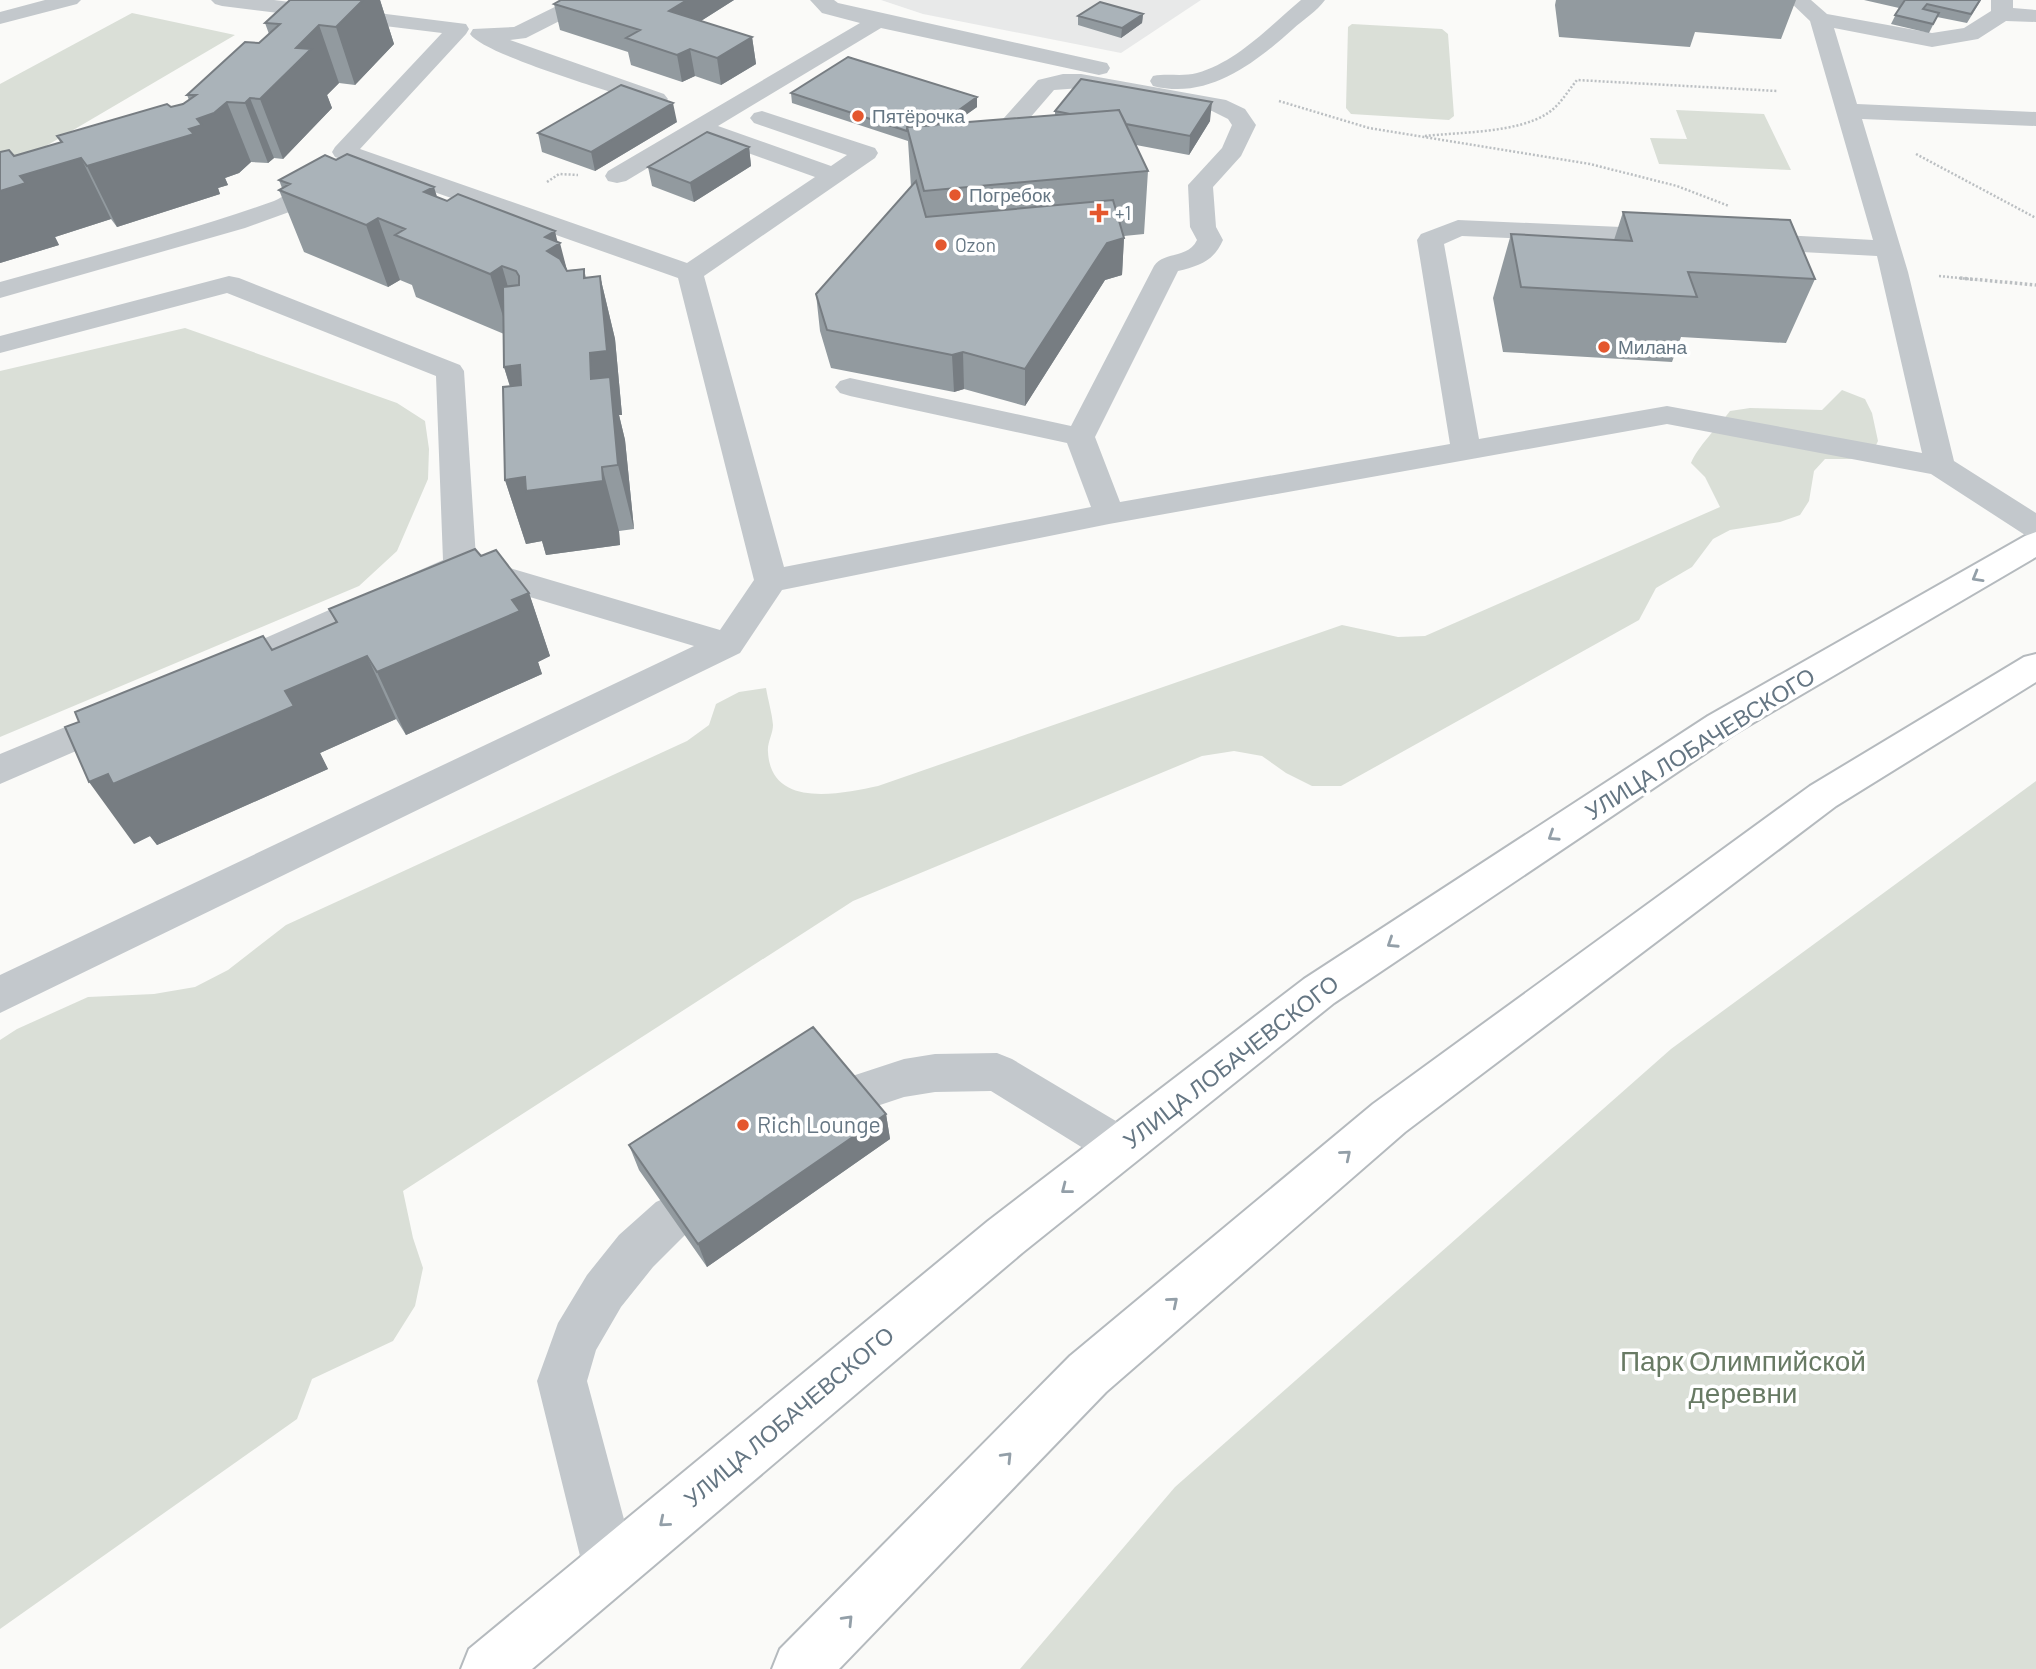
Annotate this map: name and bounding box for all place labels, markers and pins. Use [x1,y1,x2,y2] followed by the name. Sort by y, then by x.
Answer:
[872,104,966,127] place label: Пятёрочка
[850,108,866,124] marker: Пятёрочка
[969,183,1052,206] place label: Погребок
[947,187,963,203] marker: Погребок
[1115,201,1131,224] place label: +1
[1089,203,1109,223] marker: +1
[955,233,996,256] place label: Ozon
[933,237,949,253] marker: Ozon
[1618,335,1688,358] place label: Милана
[1596,339,1612,355] marker: Милана
[757,1110,881,1138] place label: Rich Lounge
[735,1117,751,1133] marker: Rich Lounge

